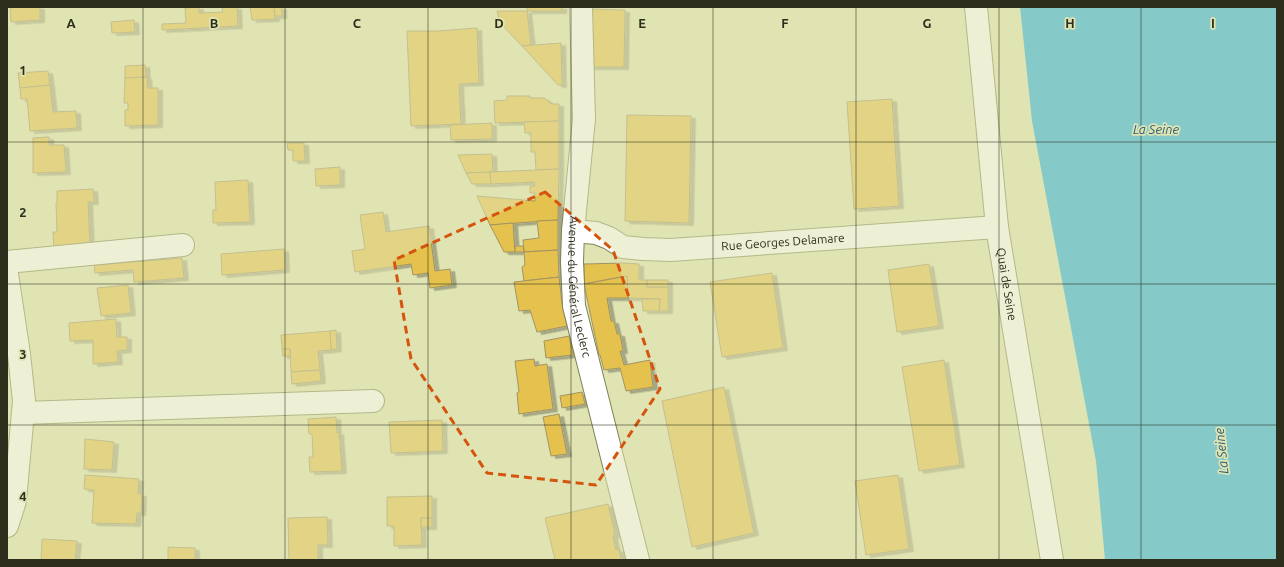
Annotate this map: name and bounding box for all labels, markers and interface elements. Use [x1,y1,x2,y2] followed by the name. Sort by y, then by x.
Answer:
[66,16,76,30] text: A
[210,16,219,30] text: B
[353,16,362,30] text: C
[494,16,504,30] text: D
[638,16,646,30] text: E
[781,16,789,30] text: F
[923,16,932,30] text: G
[1065,16,1075,30] text: H
[1211,16,1215,30] text: I
[19,63,27,77] text: 1
[1133,122,1179,136] water label: La Seine
[19,205,27,219] text: 2
[566,216,594,359] street label: Avenue du Général Leclerc
[721,231,845,252] street label: Rue Georges Delamare
[995,247,1019,322] street label: Quai de Seine
[19,347,27,361] text: 3
[1212,427,1230,475] water label: La Seine
[19,489,27,503] text: 4

